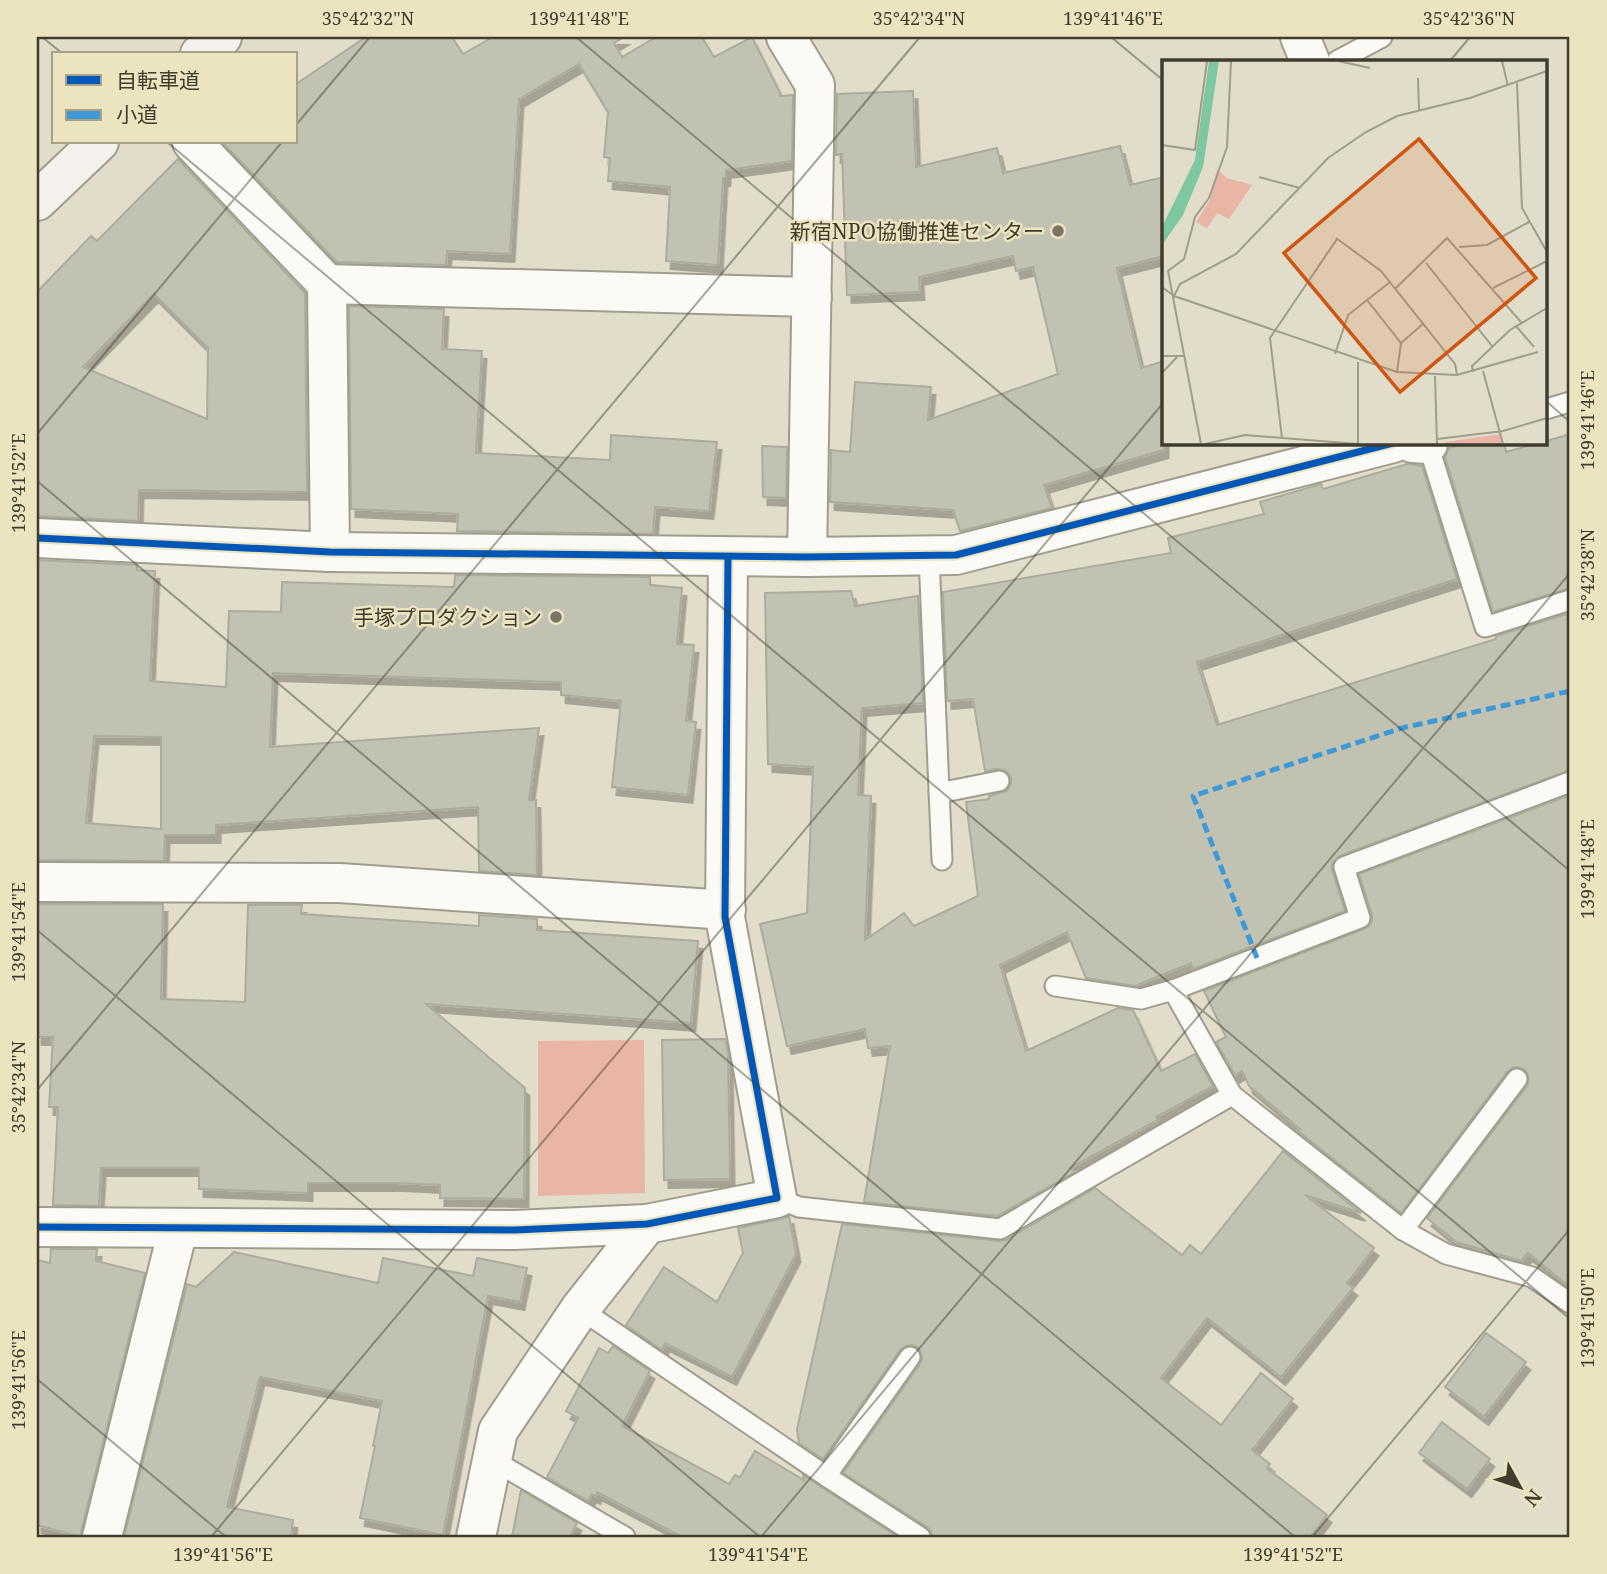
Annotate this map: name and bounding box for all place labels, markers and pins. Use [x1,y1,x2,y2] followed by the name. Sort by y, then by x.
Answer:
[790,217,1044,245] place label: 新宿NPO協働推進センター
[1050,223,1066,239] marker: 新宿NPO協働推進センター
[353,603,542,631] place label: 手塚プロダクション
[548,609,564,625] marker: 手塚プロダクション

